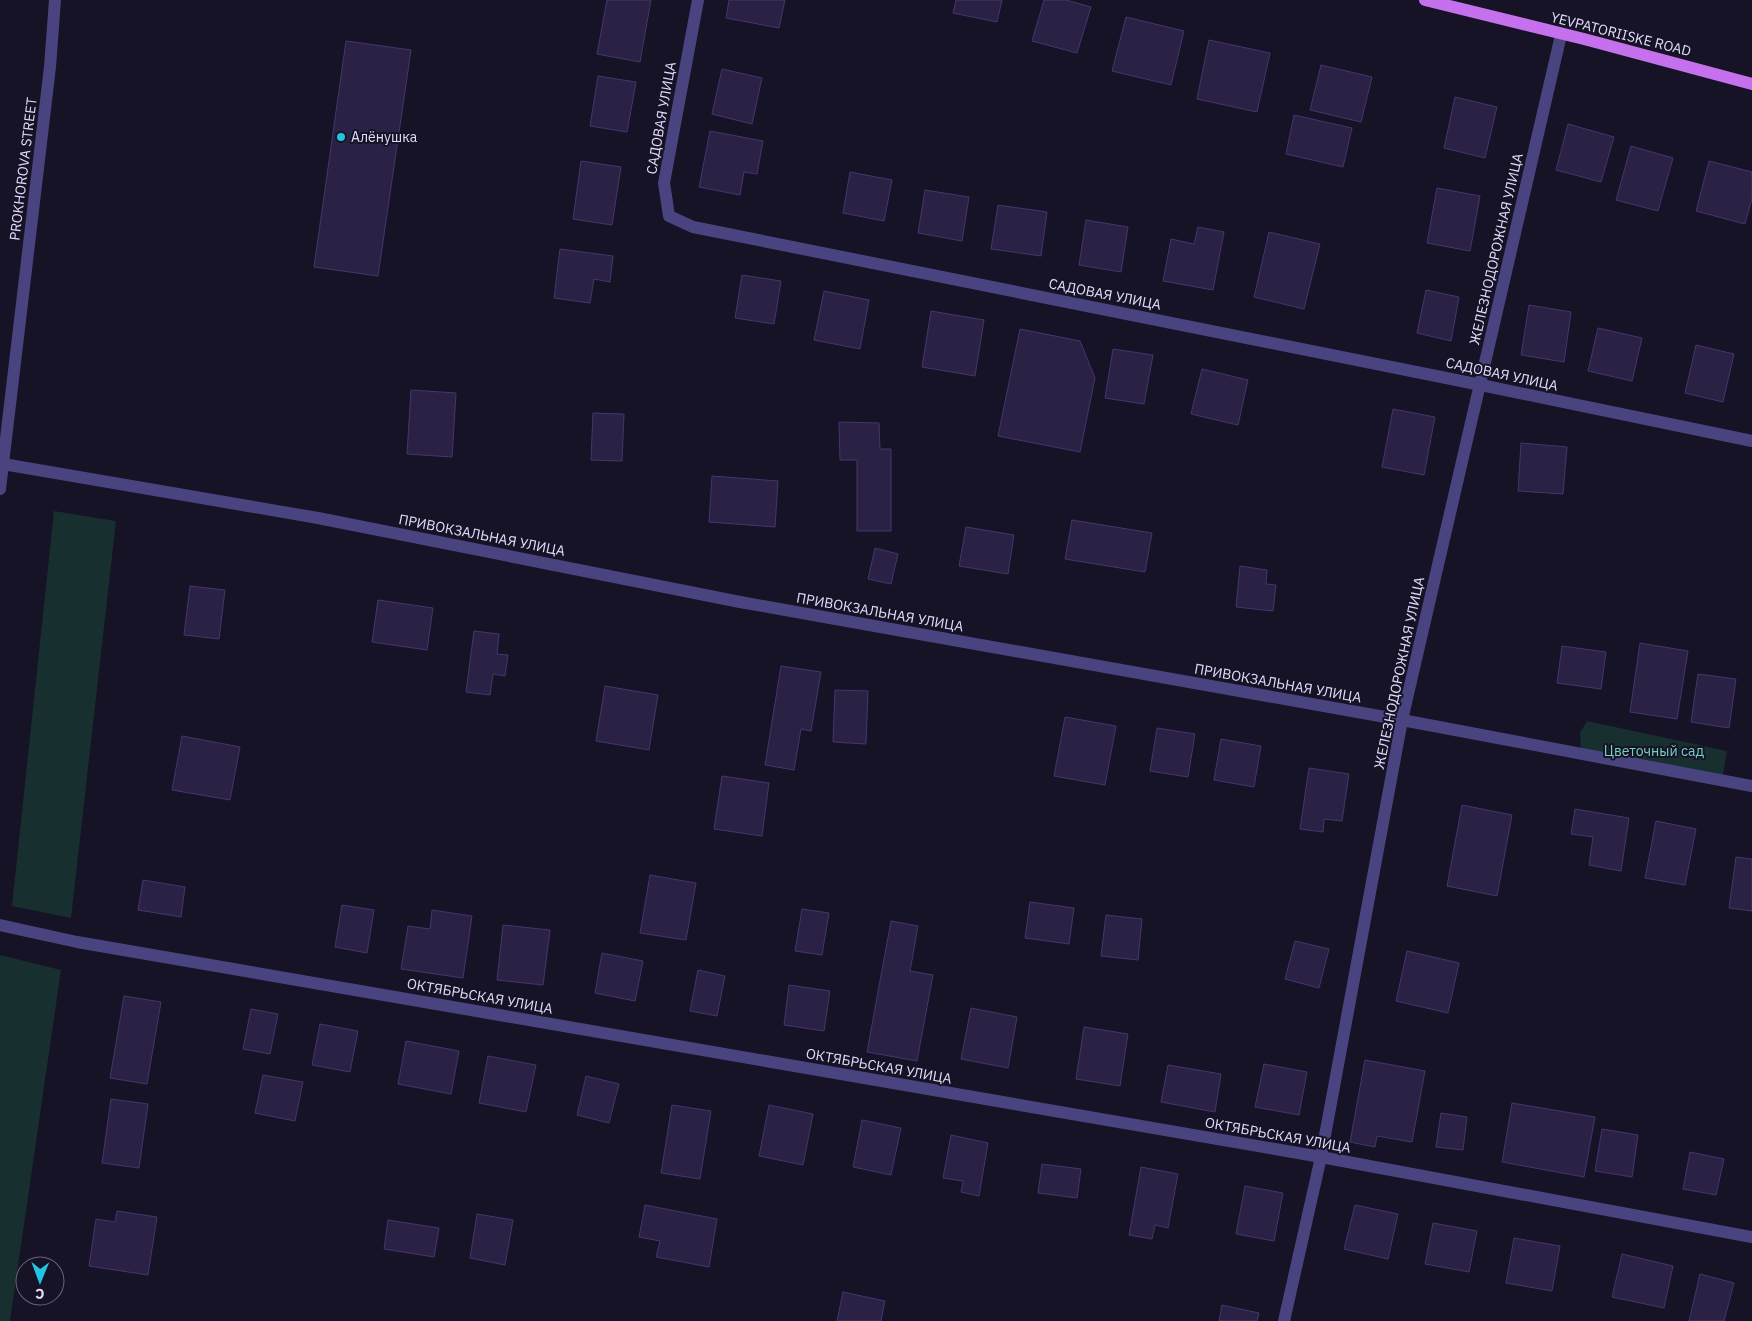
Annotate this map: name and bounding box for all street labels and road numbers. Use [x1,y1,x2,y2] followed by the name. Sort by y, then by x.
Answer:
[1549,8,1693,60] street label: YEVPATORIISKE ROAD
[642,60,680,176] street label: САДОВАЯ УЛИЦА
[5,96,41,242] street label: PROKHOROVA STREET
[1465,151,1527,347] street label: ЖЕЛЕЗНОДОРОЖНАЯ УЛИЦА
[1047,274,1163,314] street label: САДОВАЯ УЛИЦА
[1444,353,1560,395] street label: САДОВАЯ УЛИЦА
[397,510,567,560] street label: ПРИВОКЗАЛЬНАЯ УЛИЦА
[1370,575,1428,771] street label: ЖЕЛЕЗНОДОРОЖНАЯ УЛИЦА
[795,588,965,636] street label: ПРИВОКЗАЛЬНАЯ УЛИЦА
[1193,659,1363,707] street label: ПРИВОКЗАЛЬНАЯ УЛИЦА
[406,974,554,1018] street label: ОКТЯБРЬСКАЯ УЛИЦА
[805,1044,953,1088] street label: ОКТЯБРЬСКАЯ УЛИЦА
[1204,1113,1352,1157] street label: ОКТЯБРЬСКАЯ УЛИЦА

